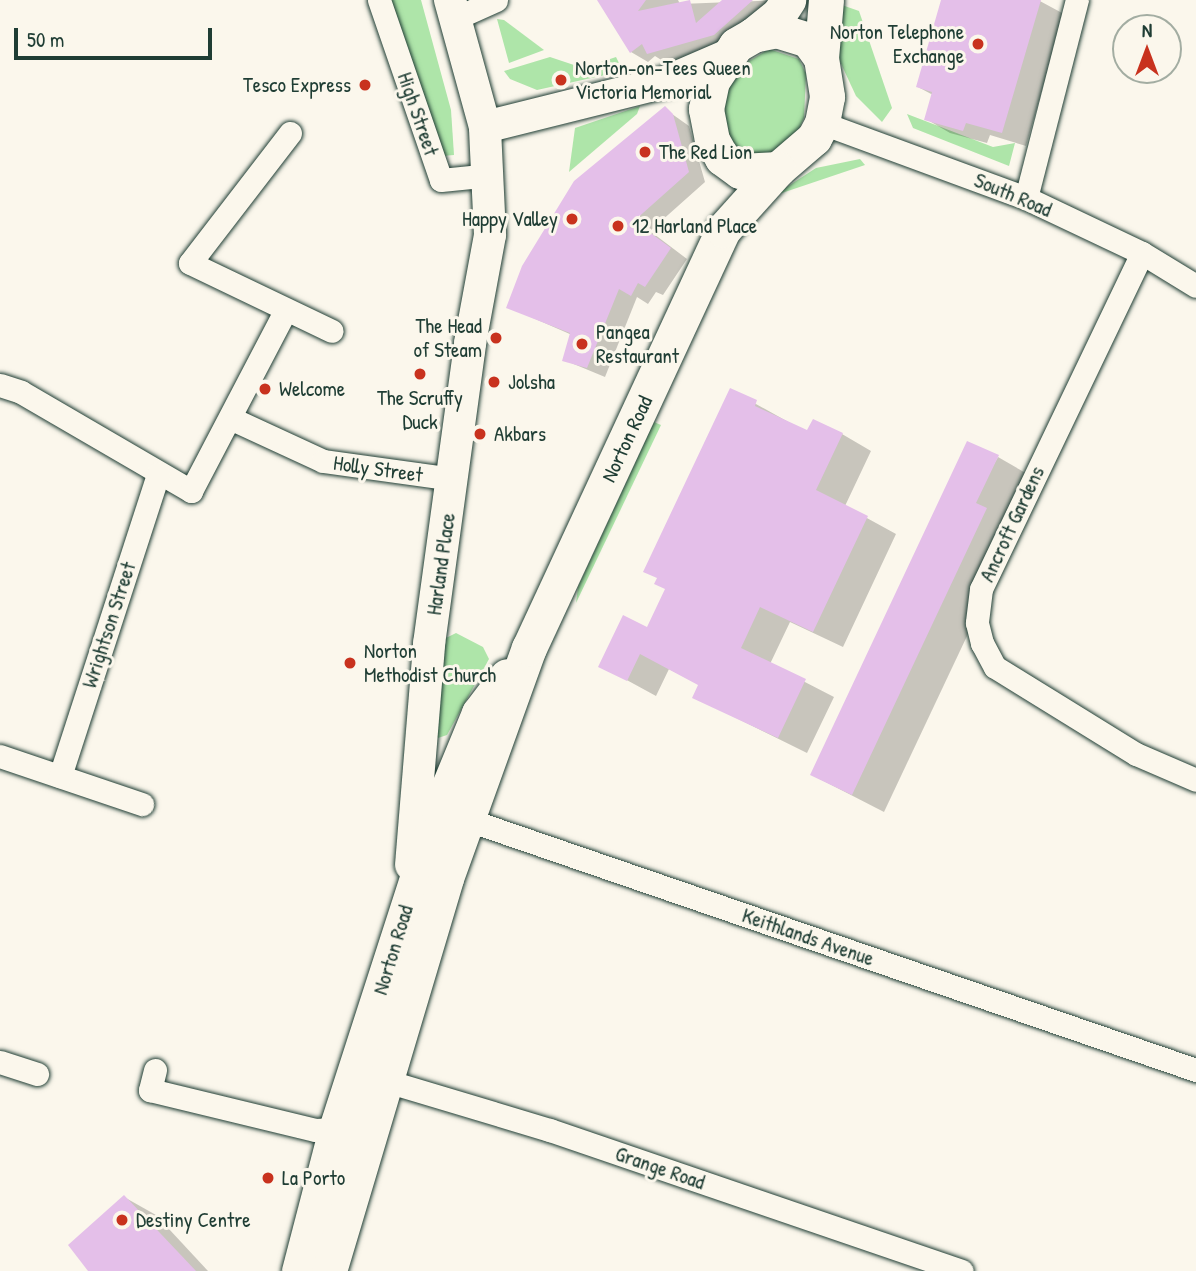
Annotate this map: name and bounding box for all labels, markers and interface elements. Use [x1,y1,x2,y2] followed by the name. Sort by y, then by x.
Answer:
[18,14,215,58] scale bar
[1112,14,1182,84] north arrow
[1142,17,1152,43] text: N
[830,19,964,69] place label: Norton Telephone Exchange
[27,25,64,54] text: 50 m
[970,36,986,52] marker: Norton Telephone Exchange
[575,55,751,105] place label: Norton-on-Tees Queen Victoria Memorial
[392,69,444,159] street label: High Street
[243,72,351,98] place label: Tesco Express
[553,72,569,88] marker: Norton-on-Tees Queen Victoria Memorial
[357,77,373,93] marker: Tesco Express
[659,139,752,165] place label: The Red Lion
[637,144,653,160] marker: The Red Lion
[970,167,1056,223] street label: South Road
[462,206,558,232] place label: Happy Valley
[564,211,580,227] marker: Happy Valley
[632,213,757,239] place label: 12 Harland Place
[610,218,626,234] marker: 12 Harland Place
[413,313,482,363] place label: The Head of Steam
[596,319,679,369] place label: Pangea Restaurant
[488,330,504,346] marker: The Head of Steam
[574,336,590,352] marker: Pangea Restaurant
[412,366,428,382] marker: The Scruffy Duck
[508,369,555,395] place label: Jolsha
[486,374,502,390] marker: Jolsha
[279,376,345,402] place label: Welcome
[257,381,273,397] marker: Welcome
[377,385,463,435] place label: The Scruffy Duck
[596,392,658,486] street label: Norton Road
[494,421,546,447] place label: Akbars
[472,426,488,442] marker: Akbars
[332,450,424,488] street label: Holly Street
[974,462,1050,586] street label: Ancroft Gardens
[421,511,461,617] street label: Harland Place
[77,559,141,691] street label: Wrightson Street
[364,638,496,688] place label: Norton Methodist Church
[342,655,358,671] marker: Norton Methodist Church
[367,902,419,998] street label: Norton Road
[739,903,877,971] street label: Keithlands Avenue
[612,1141,708,1195] street label: Grange Road
[282,1165,345,1191] place label: La Porto
[260,1170,276,1186] marker: La Porto
[136,1207,251,1233] place label: Destiny Centre
[114,1212,130,1228] marker: Destiny Centre

